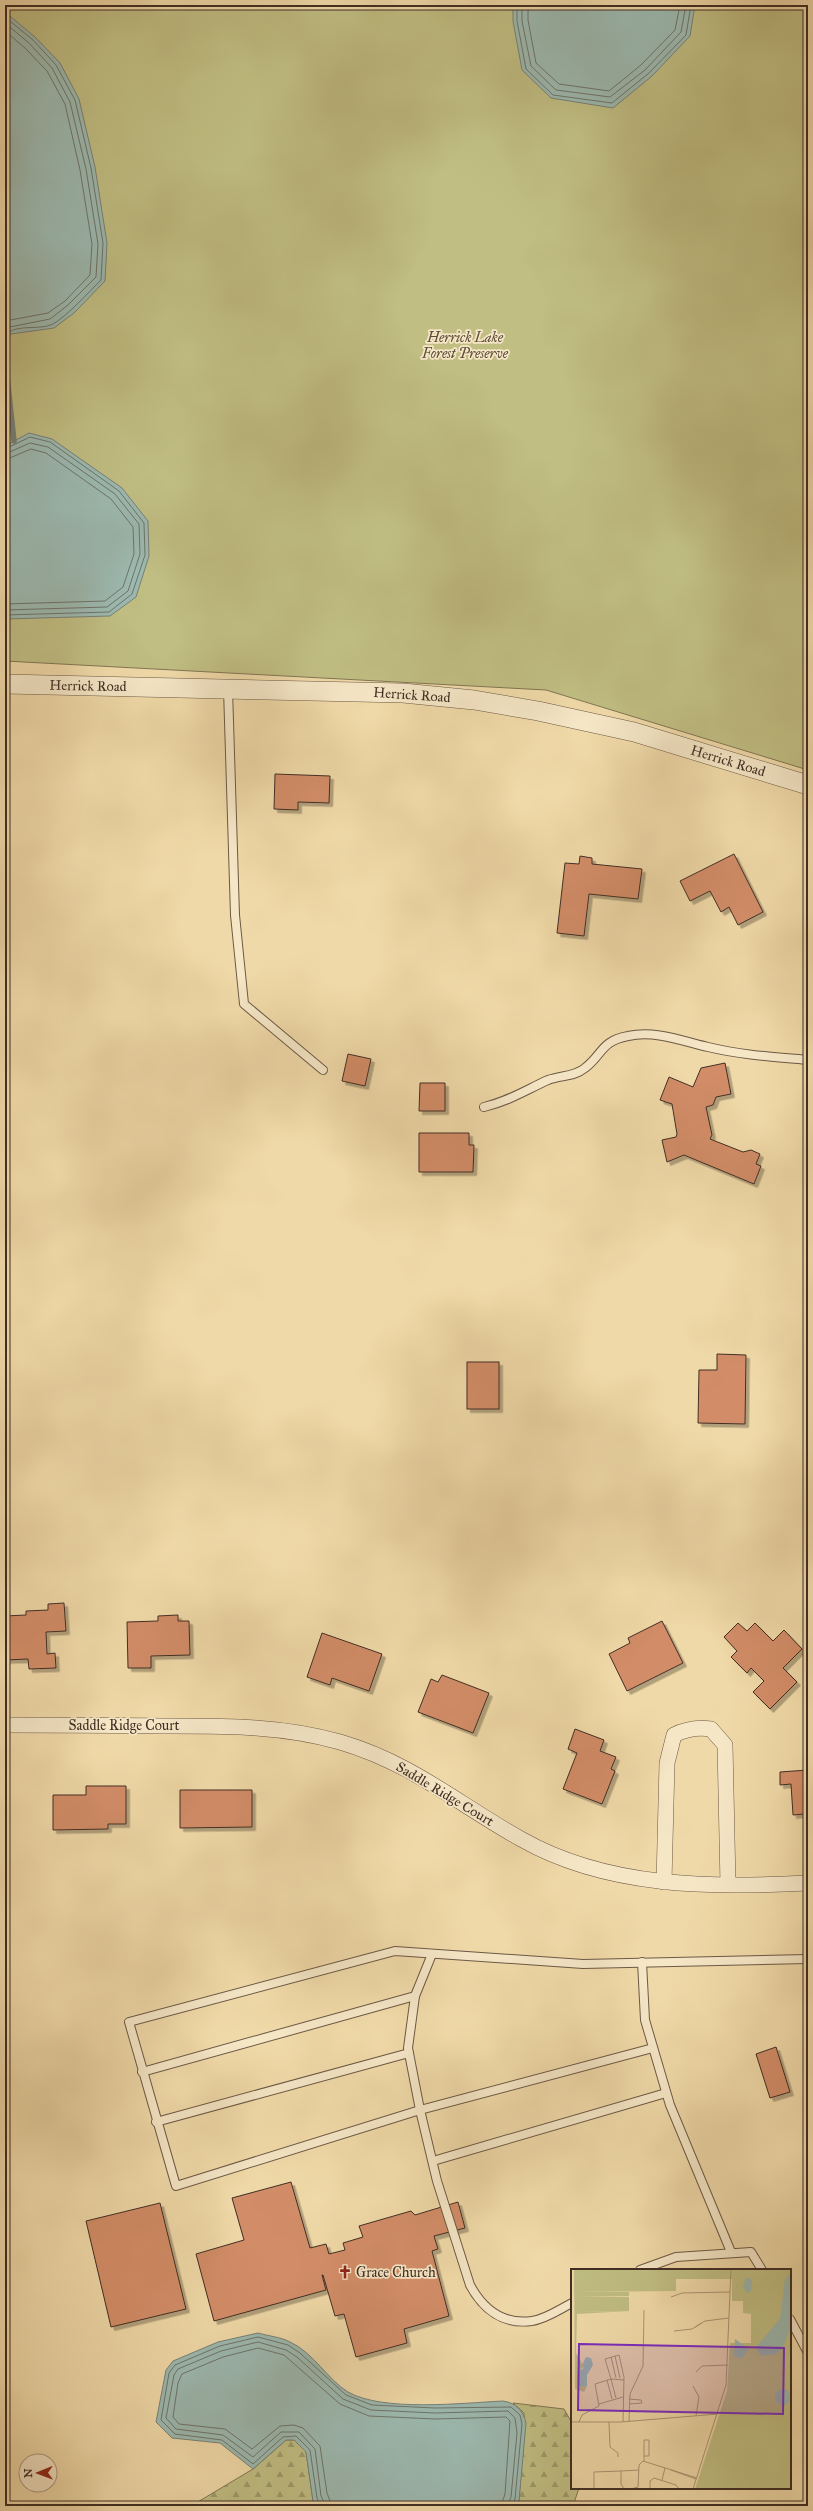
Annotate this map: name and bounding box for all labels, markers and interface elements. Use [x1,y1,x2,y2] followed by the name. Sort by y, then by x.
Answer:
[421,329,509,362] park label: Herrick Lake Forest Preserve
[49,677,127,695] street label: Herrick Road
[373,684,451,706] street label: Herrick Road
[689,742,767,780] street label: Herrick Road
[68,1717,180,1734] street label: Saddle Ridge Court
[393,1758,497,1830] street label: Saddle Ridge Court
[337,2264,353,2280] church icon: Grace Church
[356,2264,436,2281] place label: Grace Church
[571,2269,791,2489] inset map
[18,2453,58,2493] north arrow
[22,2468,35,2478] text: N

